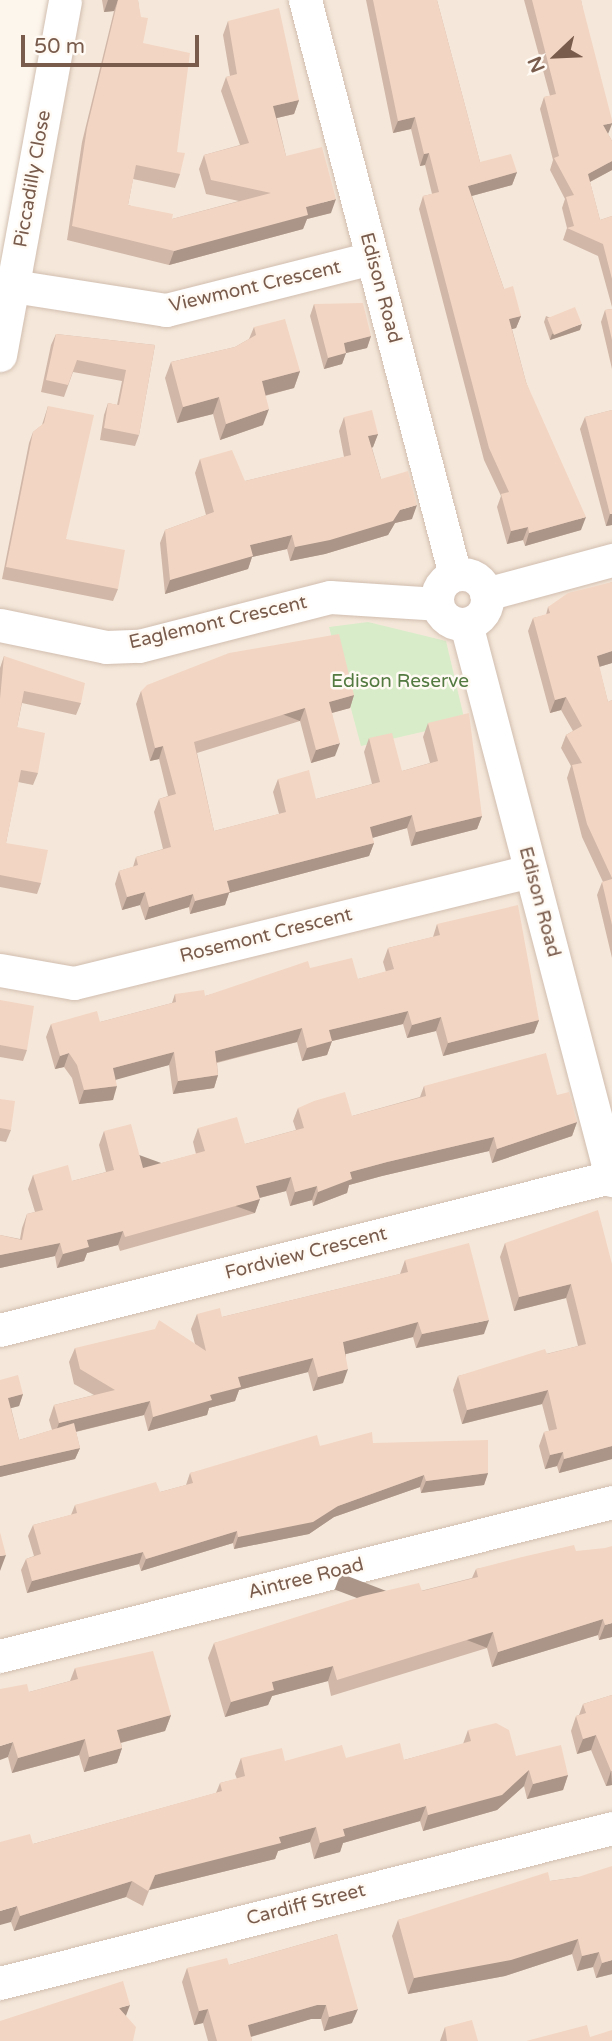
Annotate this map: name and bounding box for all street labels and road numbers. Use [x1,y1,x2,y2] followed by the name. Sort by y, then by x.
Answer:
[10,109,56,249] street label: Piccadilly Close
[354,230,406,346] street label: Edison Road
[167,256,343,318] street label: Viewmont Crescent
[127,591,309,655] street label: Eaglemont Crescent
[513,844,565,960] street label: Edison Road
[177,904,355,968] street label: Rosemont Crescent
[223,1223,389,1285] street label: Fordview Crescent
[246,1554,366,1604] street label: Aintree Road
[244,1879,368,1931] street label: Cardiff Street

